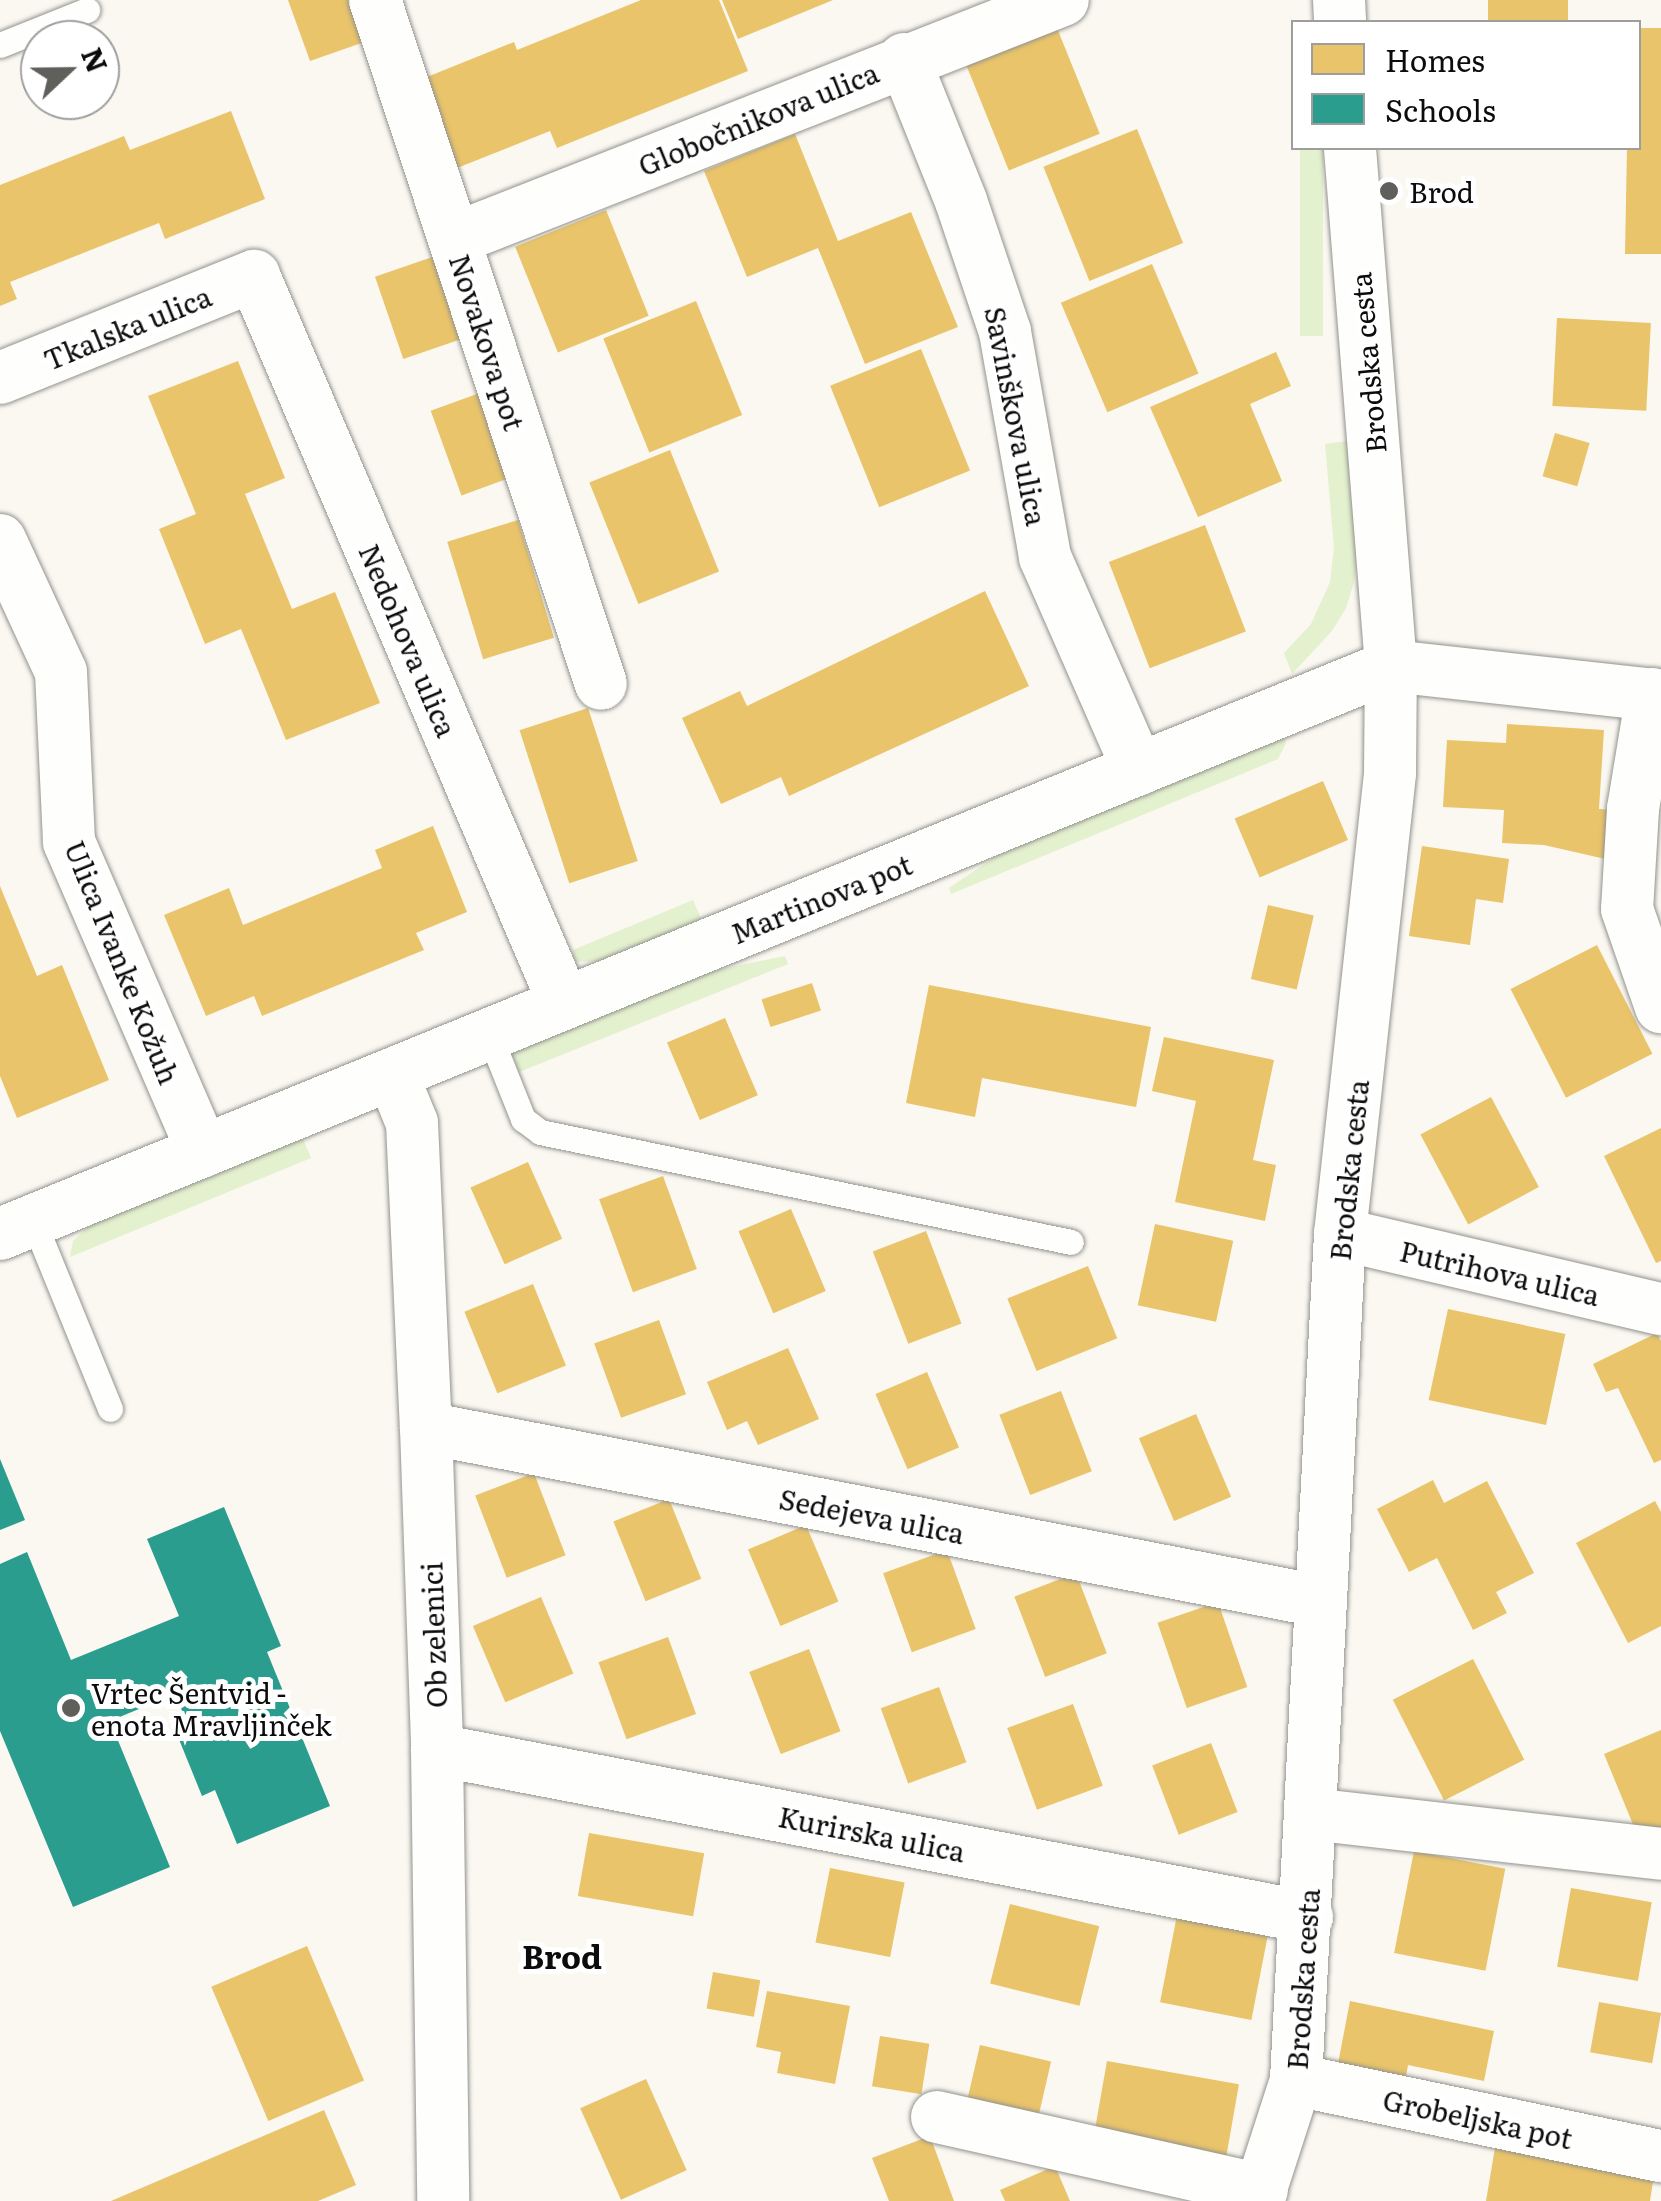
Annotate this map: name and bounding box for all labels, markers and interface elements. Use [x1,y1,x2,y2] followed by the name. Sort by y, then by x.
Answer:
[20,20,120,120] north arrow
[1291,20,1641,150] legend
[1385,37,1485,81] text: Homes
[72,41,120,78] text: N
[633,54,883,182] street label: Globočnikova ulica
[1385,87,1496,131] text: Schools
[1409,174,1474,208] place label: Brod
[1378,180,1400,202] marker: Brod
[444,250,532,434] street label: Novakova pot
[1342,271,1392,455] street label: Brodska cesta
[38,278,216,376] street label: Tkalska ulica
[979,304,1055,528] street label: Savinškova ulica
[353,539,465,741] street label: Nedohova ulica
[59,835,187,1089] street label: Ulica Ivanke Kožuh
[726,846,916,950] street label: Martinova pot
[1322,1078,1374,1262] street label: Brodska cesta
[1397,1233,1603,1311] street label: Putrihova ulica
[777,1481,967,1549] street label: Sedejeva ulica
[414,1561,452,1709] street label: Ob zelenici
[91,1675,332,1741] place label: Vrtec Šentvid - enota Mravljinček
[60,1697,82,1719] marker: Vrtec Šentvid - enota Mravljinček
[776,1798,968,1868] street label: Kurirska ulica
[1279,1887,1325,2071] street label: Brodska cesta
[522,1936,602,1974] district label: Brod
[1380,2082,1576,2154] street label: Grobeljska pot

